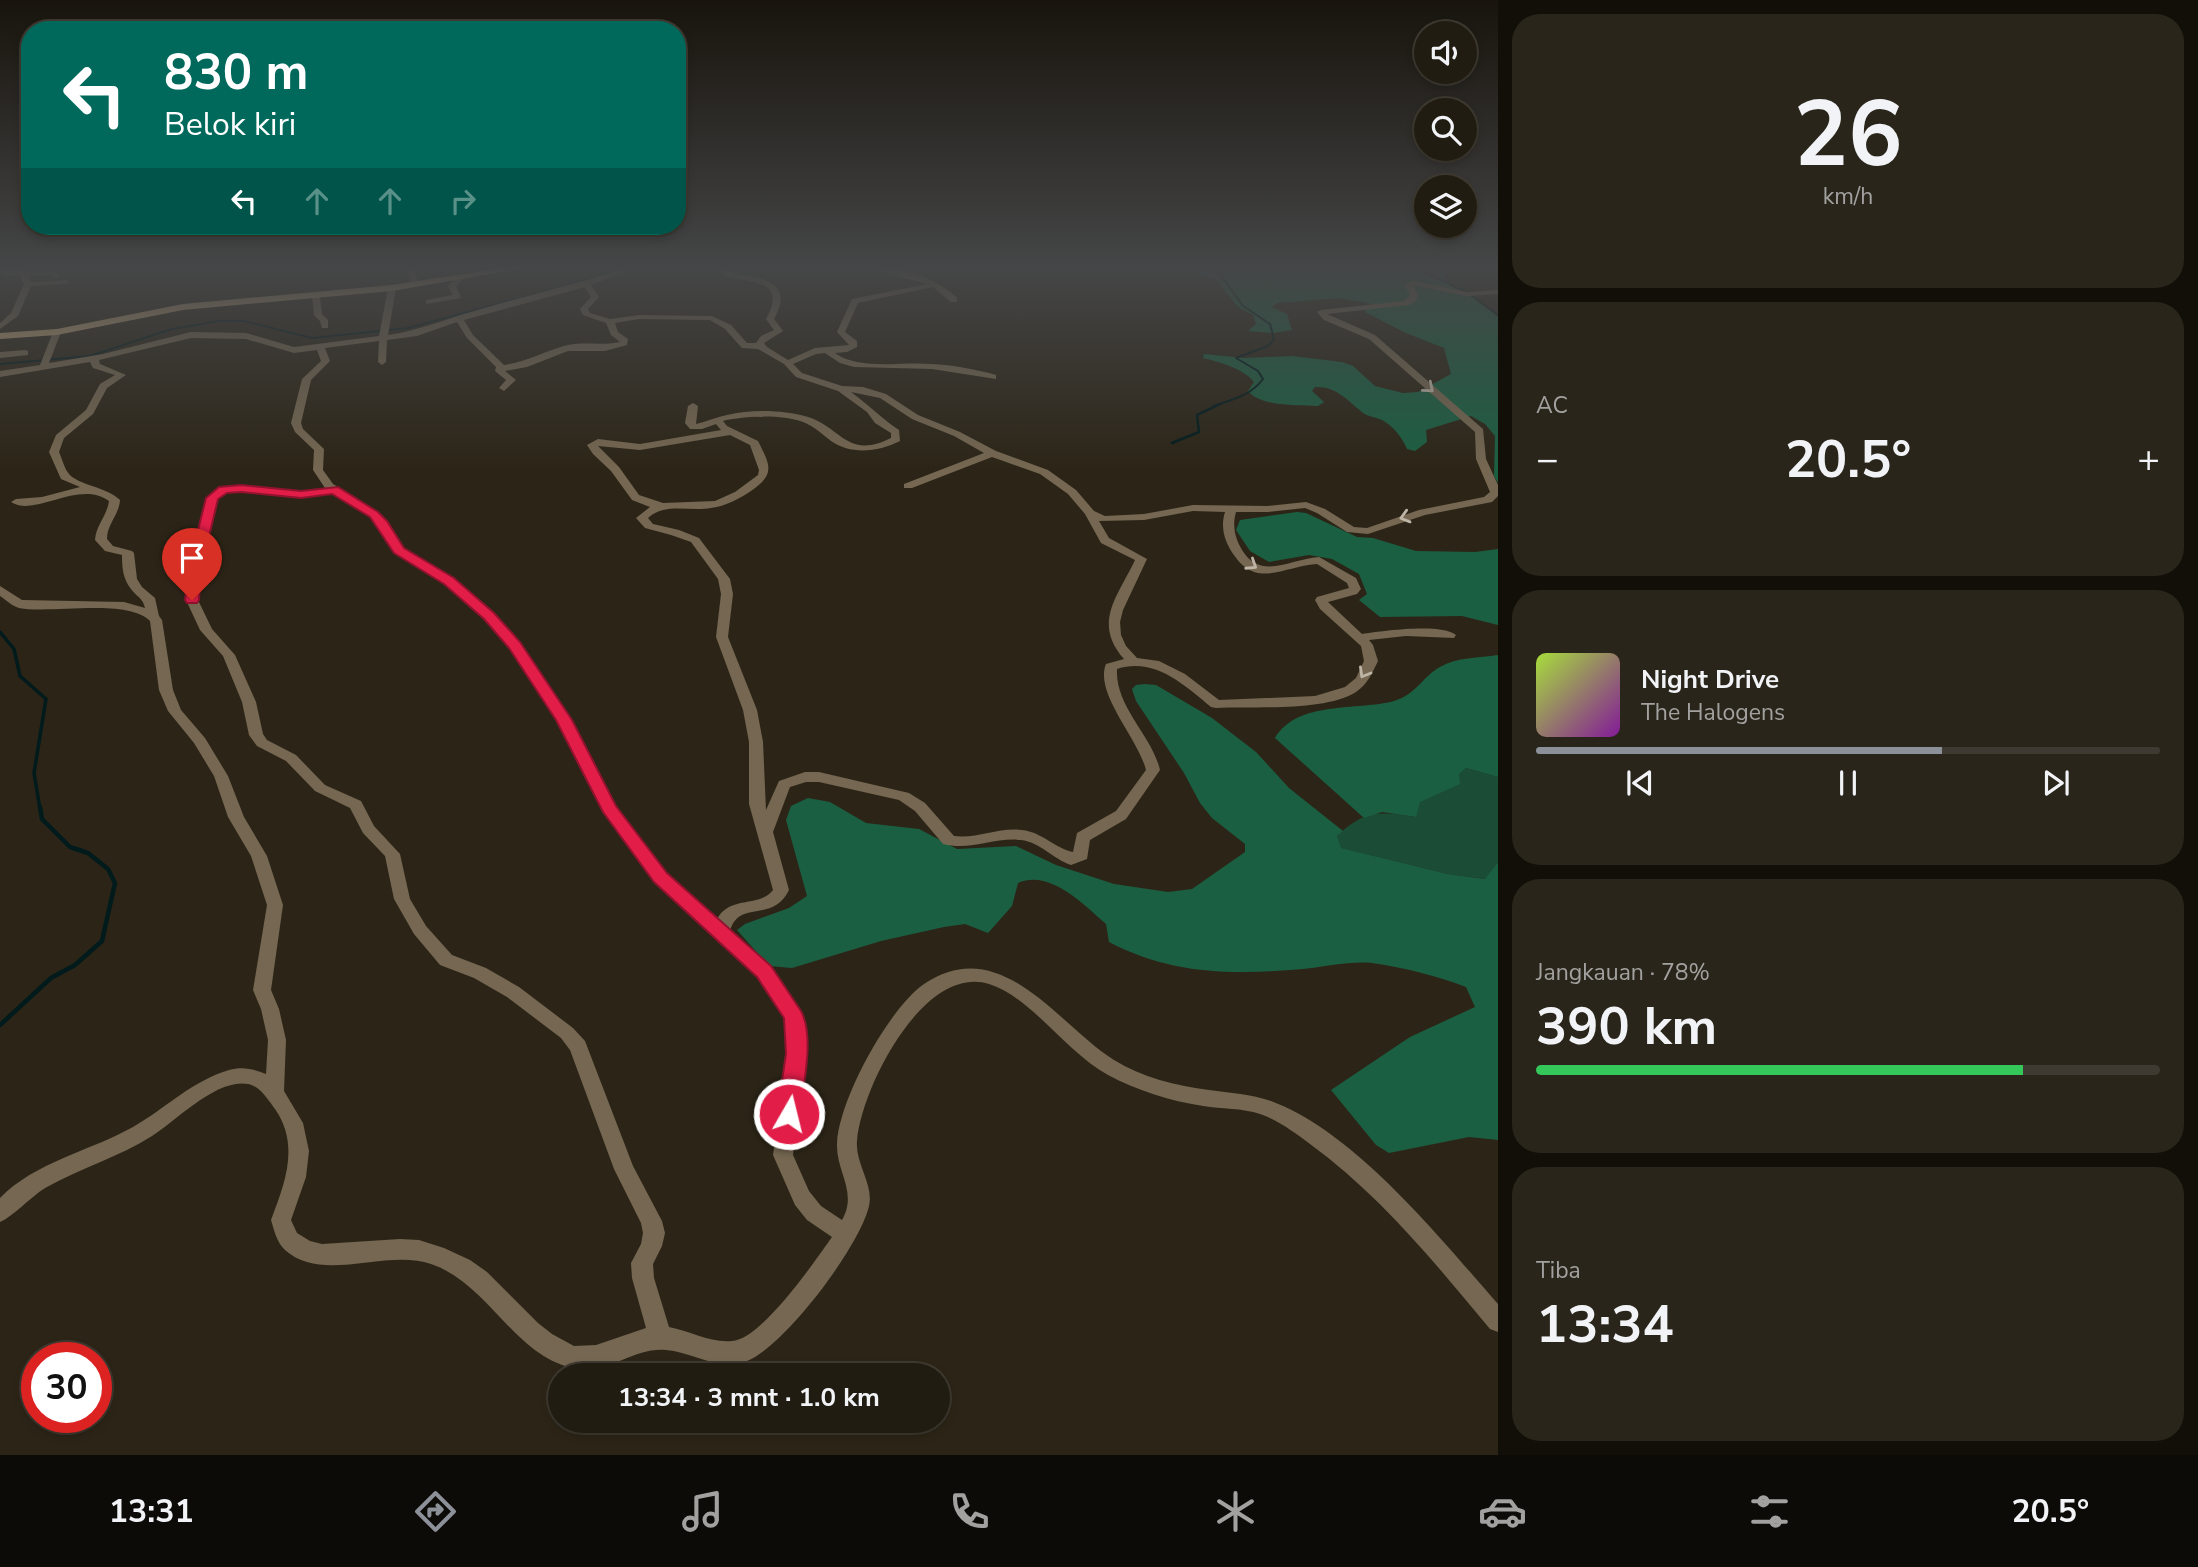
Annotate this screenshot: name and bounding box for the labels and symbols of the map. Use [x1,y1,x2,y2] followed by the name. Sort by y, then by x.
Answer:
[1422,380,1434,393] one-way arrow
[1400,508,1412,523] one-way arrow
[162,528,222,600] pin
[1244,557,1257,570] one-way arrow
[1359,666,1372,679] one-way arrow
[752,1077,826,1151] position arrow
[21,1342,112,1433] speed limit sign: 30

